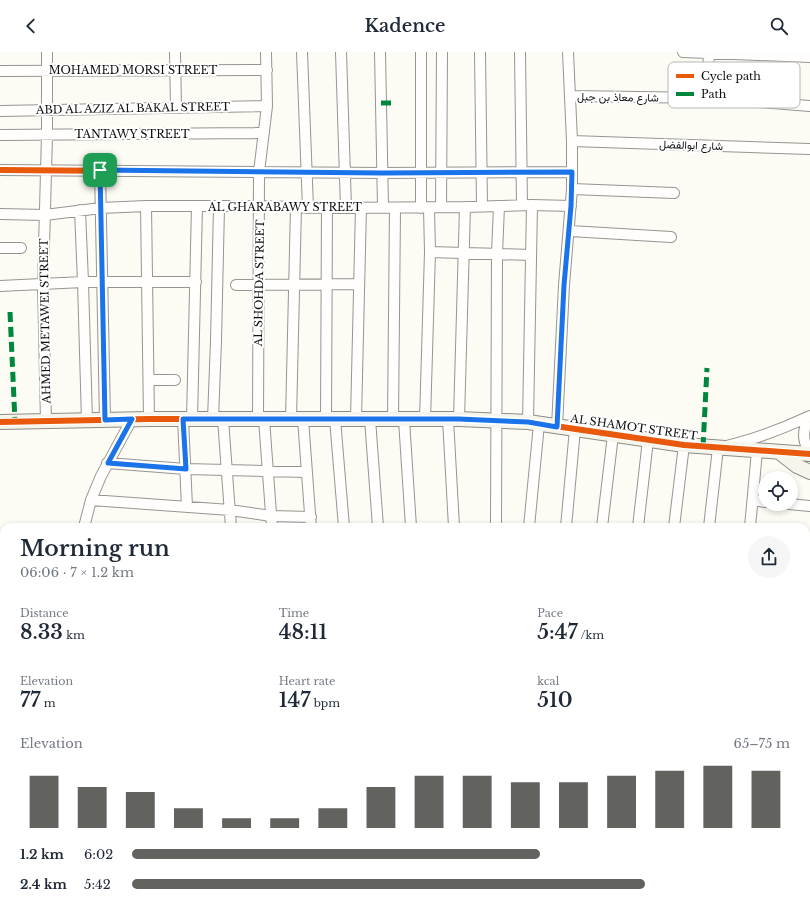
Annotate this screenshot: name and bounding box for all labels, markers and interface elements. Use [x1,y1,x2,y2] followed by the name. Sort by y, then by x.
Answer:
[20,15,42,37] icon: back
[365,15,445,37] text: Kadence
[768,15,790,37] icon: search
[668,62,800,108] legend
[49,63,217,77] street label: MOHAMED MORSI STREET
[701,69,761,83] text: Cycle path
[701,87,727,101] text: Path
[577,89,659,106] street label: شارع معاذ بن جبل
[35,99,230,117] street label: ABD AL AZIZ AL BAKAL STREET
[74,127,190,141] street label: TANTAWY STREET
[659,137,724,154] street label: شارع ابوالفضل
[83,153,117,187] pin
[89,159,111,181] icon: arrive
[207,200,362,214] street label: AL GHARABAWY STREET
[251,219,267,348] street label: AL SHOHDA STREET
[37,238,53,405] street label: AHMED METAWEI STREET
[569,411,699,443] street label: AL SHAMOT STREET
[758,471,798,511] map controls
[758,471,798,511] button: locate
[20,535,170,562] text: Morning run
[748,536,790,578] button: share
[20,564,134,581] text: 06:06 · 7 × 1.2 km
[20,606,69,620] text: Distance
[279,606,309,620] text: Time
[537,606,563,620] text: Pace
[20,620,63,644] text: 8.33
[279,620,327,644] text: 48:11
[537,620,578,644] text: 5:47
[63,628,85,642] text: km
[578,628,604,642] text: /km
[20,674,73,688] text: Elevation
[279,674,335,688] text: Heart rate
[537,674,559,688] text: kcal
[20,688,40,712] text: 77
[279,688,310,712] text: 147
[537,688,573,712] text: 510
[40,696,55,710] text: m
[310,696,340,710] text: bpm
[20,735,83,752] text: Elevation
[734,735,790,752] text: 65–75 m
[20,846,64,863] text: 1.2 km
[84,846,113,863] text: 6:02
[20,876,67,893] text: 2.4 km
[84,876,111,893] text: 5:42

